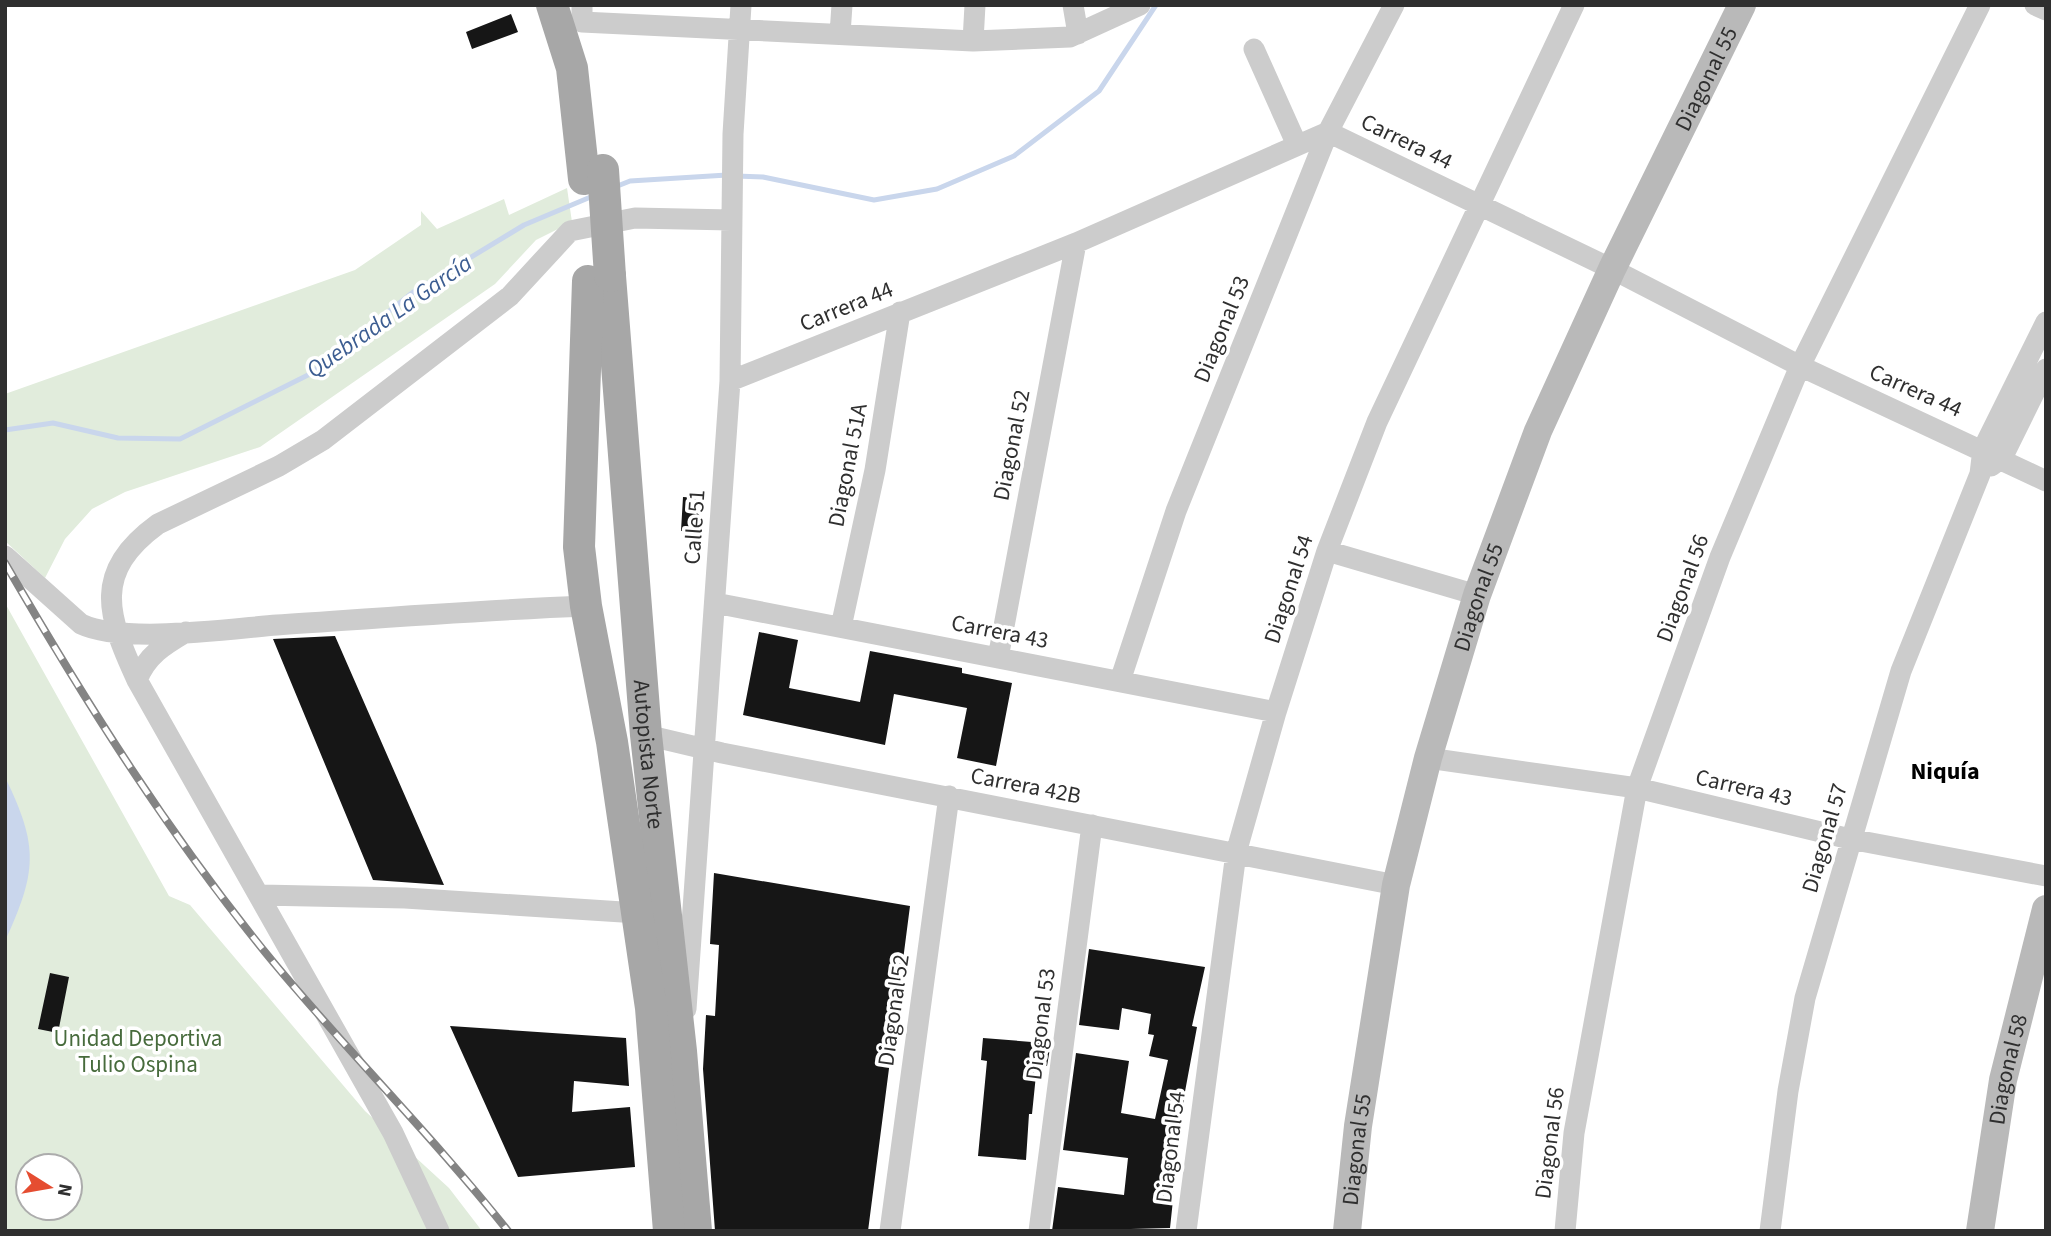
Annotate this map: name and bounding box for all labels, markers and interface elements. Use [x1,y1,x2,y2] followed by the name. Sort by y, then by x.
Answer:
[1666,21,1746,137] street label: Diagonal 55
[1355,105,1458,178] street label: Carrera 44
[299,246,480,387] water label: Quebrada La García
[1185,271,1258,388] street label: Diagonal 53
[794,273,898,340] street label: Carrera 44
[1864,355,1967,426] street label: Carrera 44
[985,387,1038,504] street label: Diagonal 52
[819,400,876,530] street label: Diagonal 51A
[675,488,714,566] street label: Calle 51
[1255,530,1322,648] street label: Diagonal 54
[1648,530,1717,647] street label: Diagonal 56
[1445,538,1512,656] street label: Diagonal 55
[948,606,1051,657] street label: Carrera 43
[625,678,672,831] street label: Autopista Norte
[1910,754,1980,789] district label: Niquía
[968,759,1084,812] street label: Carrera 42B
[1692,760,1796,815] street label: Carrera 43
[1793,779,1856,897] street label: Diagonal 57
[869,952,918,1068] street label: Diagonal 52
[1017,966,1064,1082] street label: Diagonal 53
[1980,1011,2036,1127] street label: Diagonal 58
[54,1022,222,1081] park label: Unidad Deportiva Tulio Ospina
[1526,1085,1573,1201] street label: Diagonal 56
[1147,1089,1194,1205] street label: Diagonal 54
[1334,1091,1380,1207] street label: Diagonal 55
[14,1152,84,1222] north arrow
[50,1181,79,1199] text: N

